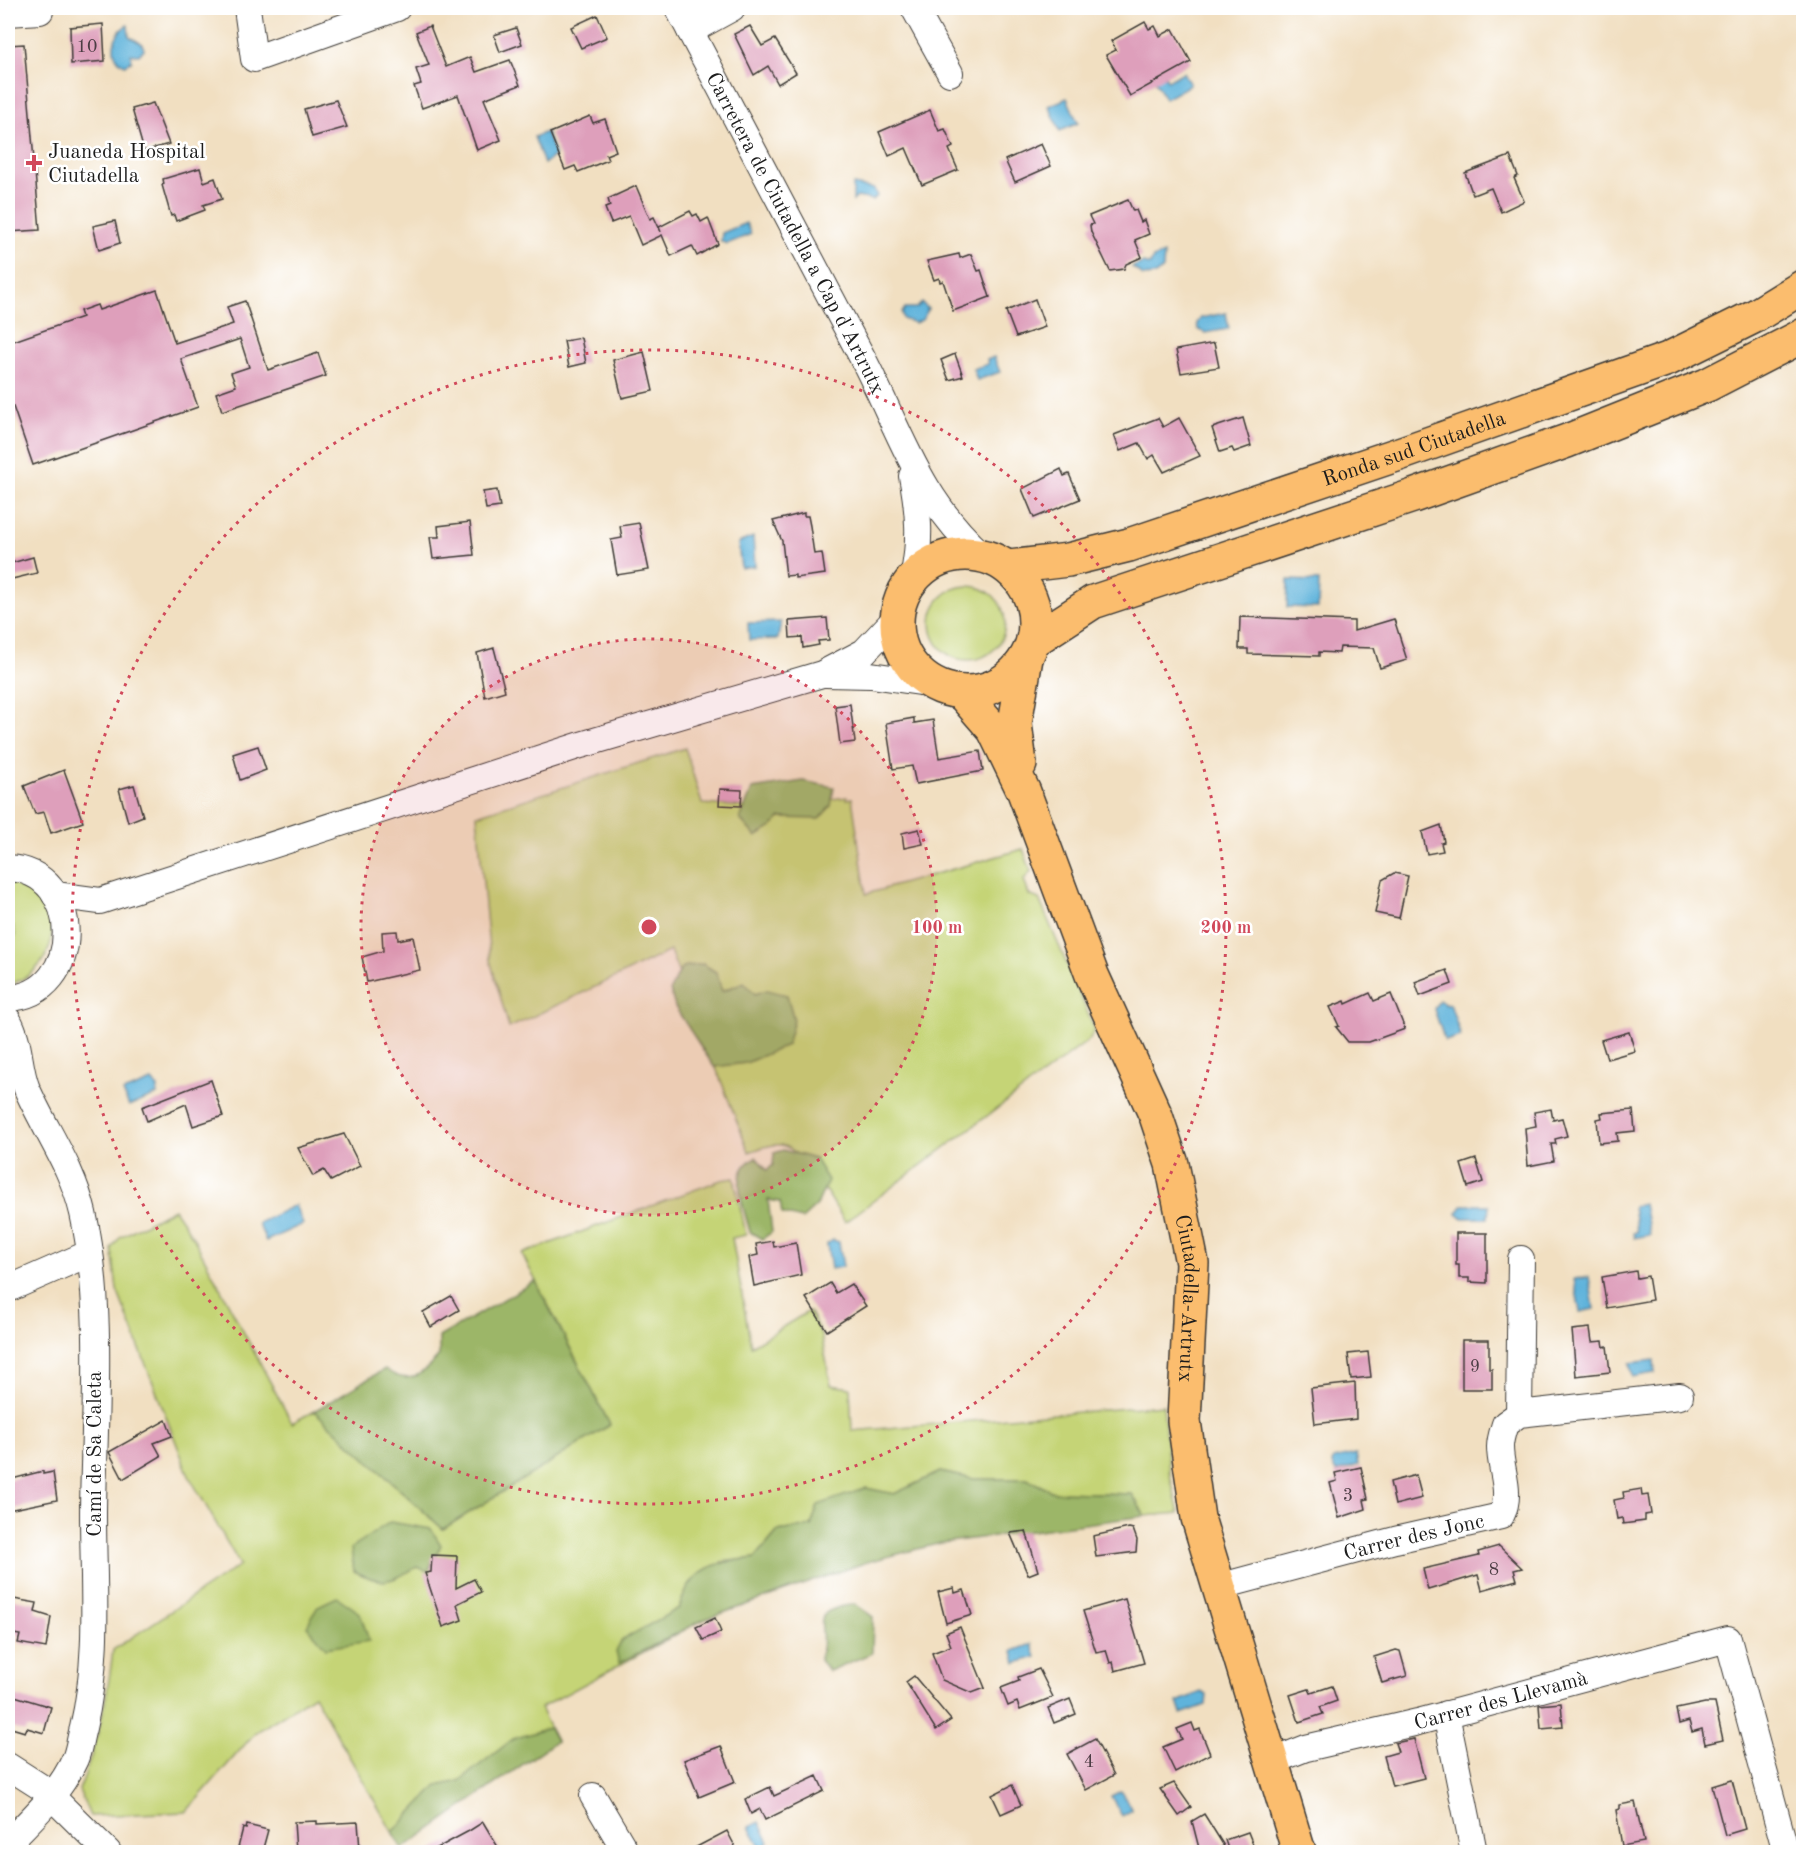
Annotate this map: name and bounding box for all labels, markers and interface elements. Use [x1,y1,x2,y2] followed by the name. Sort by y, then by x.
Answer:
[77,38,97,56] house number: 10
[701,69,888,398] street label: Carretera de Ciutadella a Cap d'Artrutx
[48,142,205,187] place label: Juaneda Hospital Ciutadella
[25,154,43,172] marker: Juaneda Hospital Ciutadella
[1320,408,1509,491] street label: Ronda sud Ciutadella
[639,917,659,937] centre of rings
[912,919,962,937] text: 100 m
[1201,919,1251,937] text: 200 m
[1170,1213,1201,1383] street label: Ciutadella-Artrutx
[1470,1358,1480,1376] house number: 9
[85,1371,106,1537] street label: Camí de Sa Caleta
[1343,1487,1353,1505] house number: 3
[1341,1511,1486,1565] street label: Carrer des Jonc
[1489,1561,1499,1579] house number: 8
[1412,1668,1590,1735] street label: Carrer des Llevamà
[1084,1753,1094,1771] house number: 4

